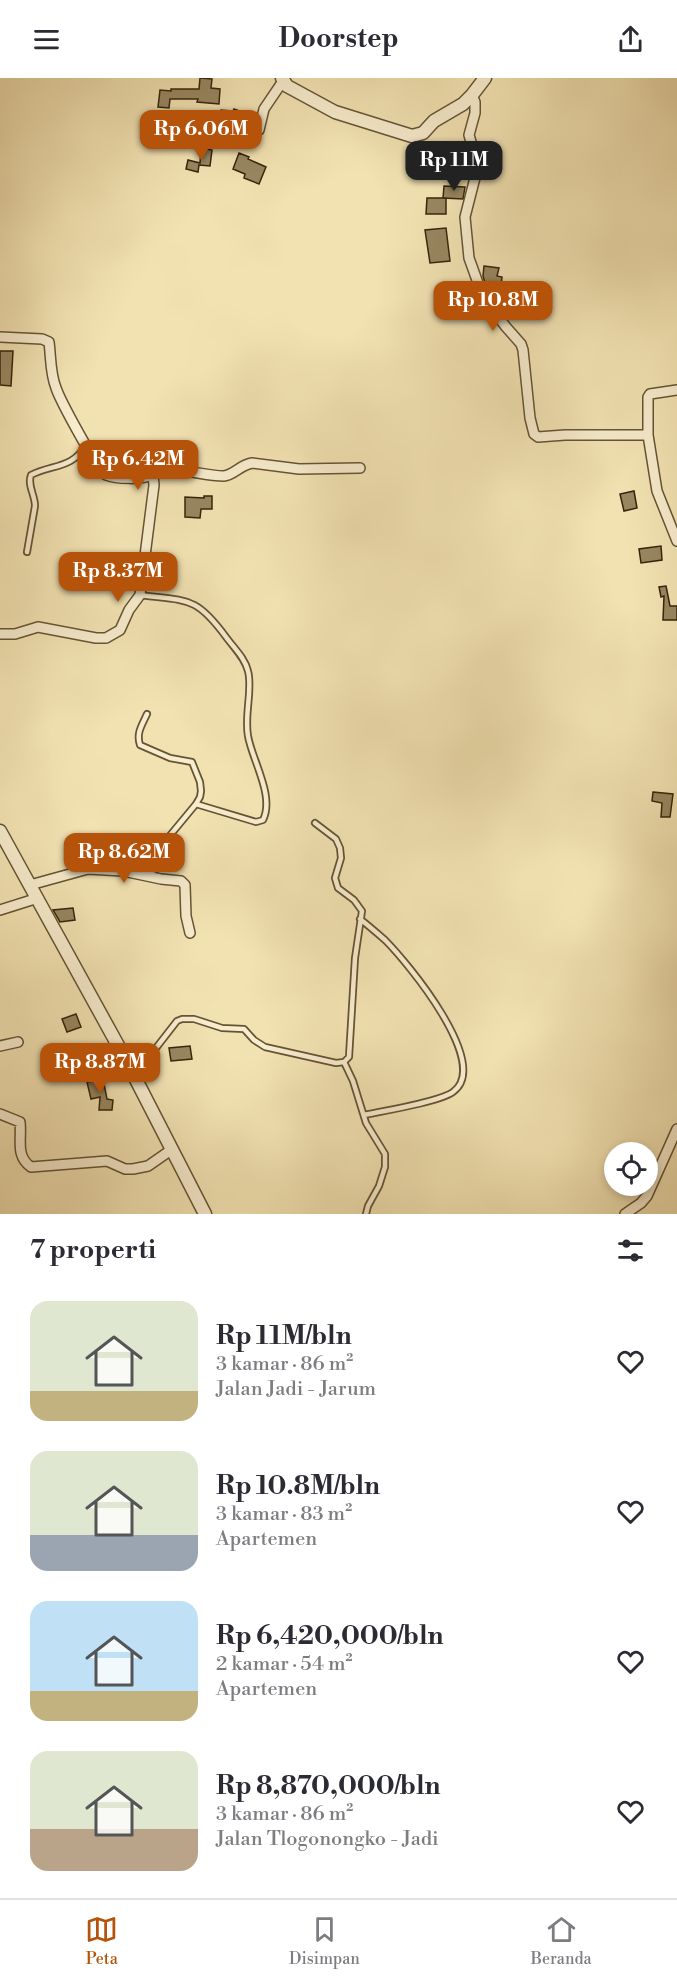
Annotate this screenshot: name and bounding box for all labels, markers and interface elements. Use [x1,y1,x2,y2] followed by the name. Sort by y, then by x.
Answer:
[278,22,399,56] text: Doorstep
[30,23,63,56] icon: menu
[614,23,647,56] icon: share
[139,110,263,161] pin: Rp 6.06M
[154,117,248,142] text: Rp 6.06M
[405,141,503,192] pin: Rp 11M
[419,148,489,173] text: Rp 11M
[431,281,555,332] pin: Rp 10.8M
[448,288,538,313] text: Rp 10.8M
[76,440,200,491] pin: Rp 6.42M
[91,447,185,472] text: Rp 6.42M
[56,552,180,603] pin: Rp 8.37M
[73,559,163,584] text: Rp 8.37M
[62,833,186,884] pin: Rp 8.62M
[78,840,170,865] text: Rp 8.62M
[38,1043,162,1094] pin: Rp 8.87M
[54,1050,146,1075] text: Rp 8.87M
[604,1142,658,1196] map controls
[604,1142,658,1196] button: locate
[30,1234,156,1266] text: 7 properti
[614,1234,647,1267] icon: filters
[216,1320,352,1352] text: Rp 11M/bln
[78,1325,150,1397] icon: home
[614,1345,647,1378] icon: heart
[216,1352,353,1377] text: 3 kamar · 86 m²
[216,1377,376,1402] text: Jalan Jadi - Jarum
[216,1470,380,1502] text: Rp 10.8M/bln
[78,1475,150,1547] icon: home
[614,1495,647,1528] icon: heart
[216,1502,352,1527] text: 3 kamar · 83 m²
[216,1527,317,1552] text: Apartemen
[216,1620,443,1652] text: Rp 6,420,000/bln
[78,1625,150,1697] icon: home
[614,1645,647,1678] icon: heart
[216,1652,353,1677] text: 2 kamar · 54 m²
[216,1677,317,1702] text: Apartemen
[216,1770,440,1802] text: Rp 8,870,000/bln
[78,1775,150,1847] icon: home
[614,1795,647,1828] icon: heart
[216,1802,353,1827] text: 3 kamar · 86 m²
[216,1827,439,1852] text: Jalan Tlogonongko - Jadi
[85,1913,118,1969] tab: Peta
[289,1913,360,1969] tab: Disimpan
[531,1913,592,1969] tab: Beranda

